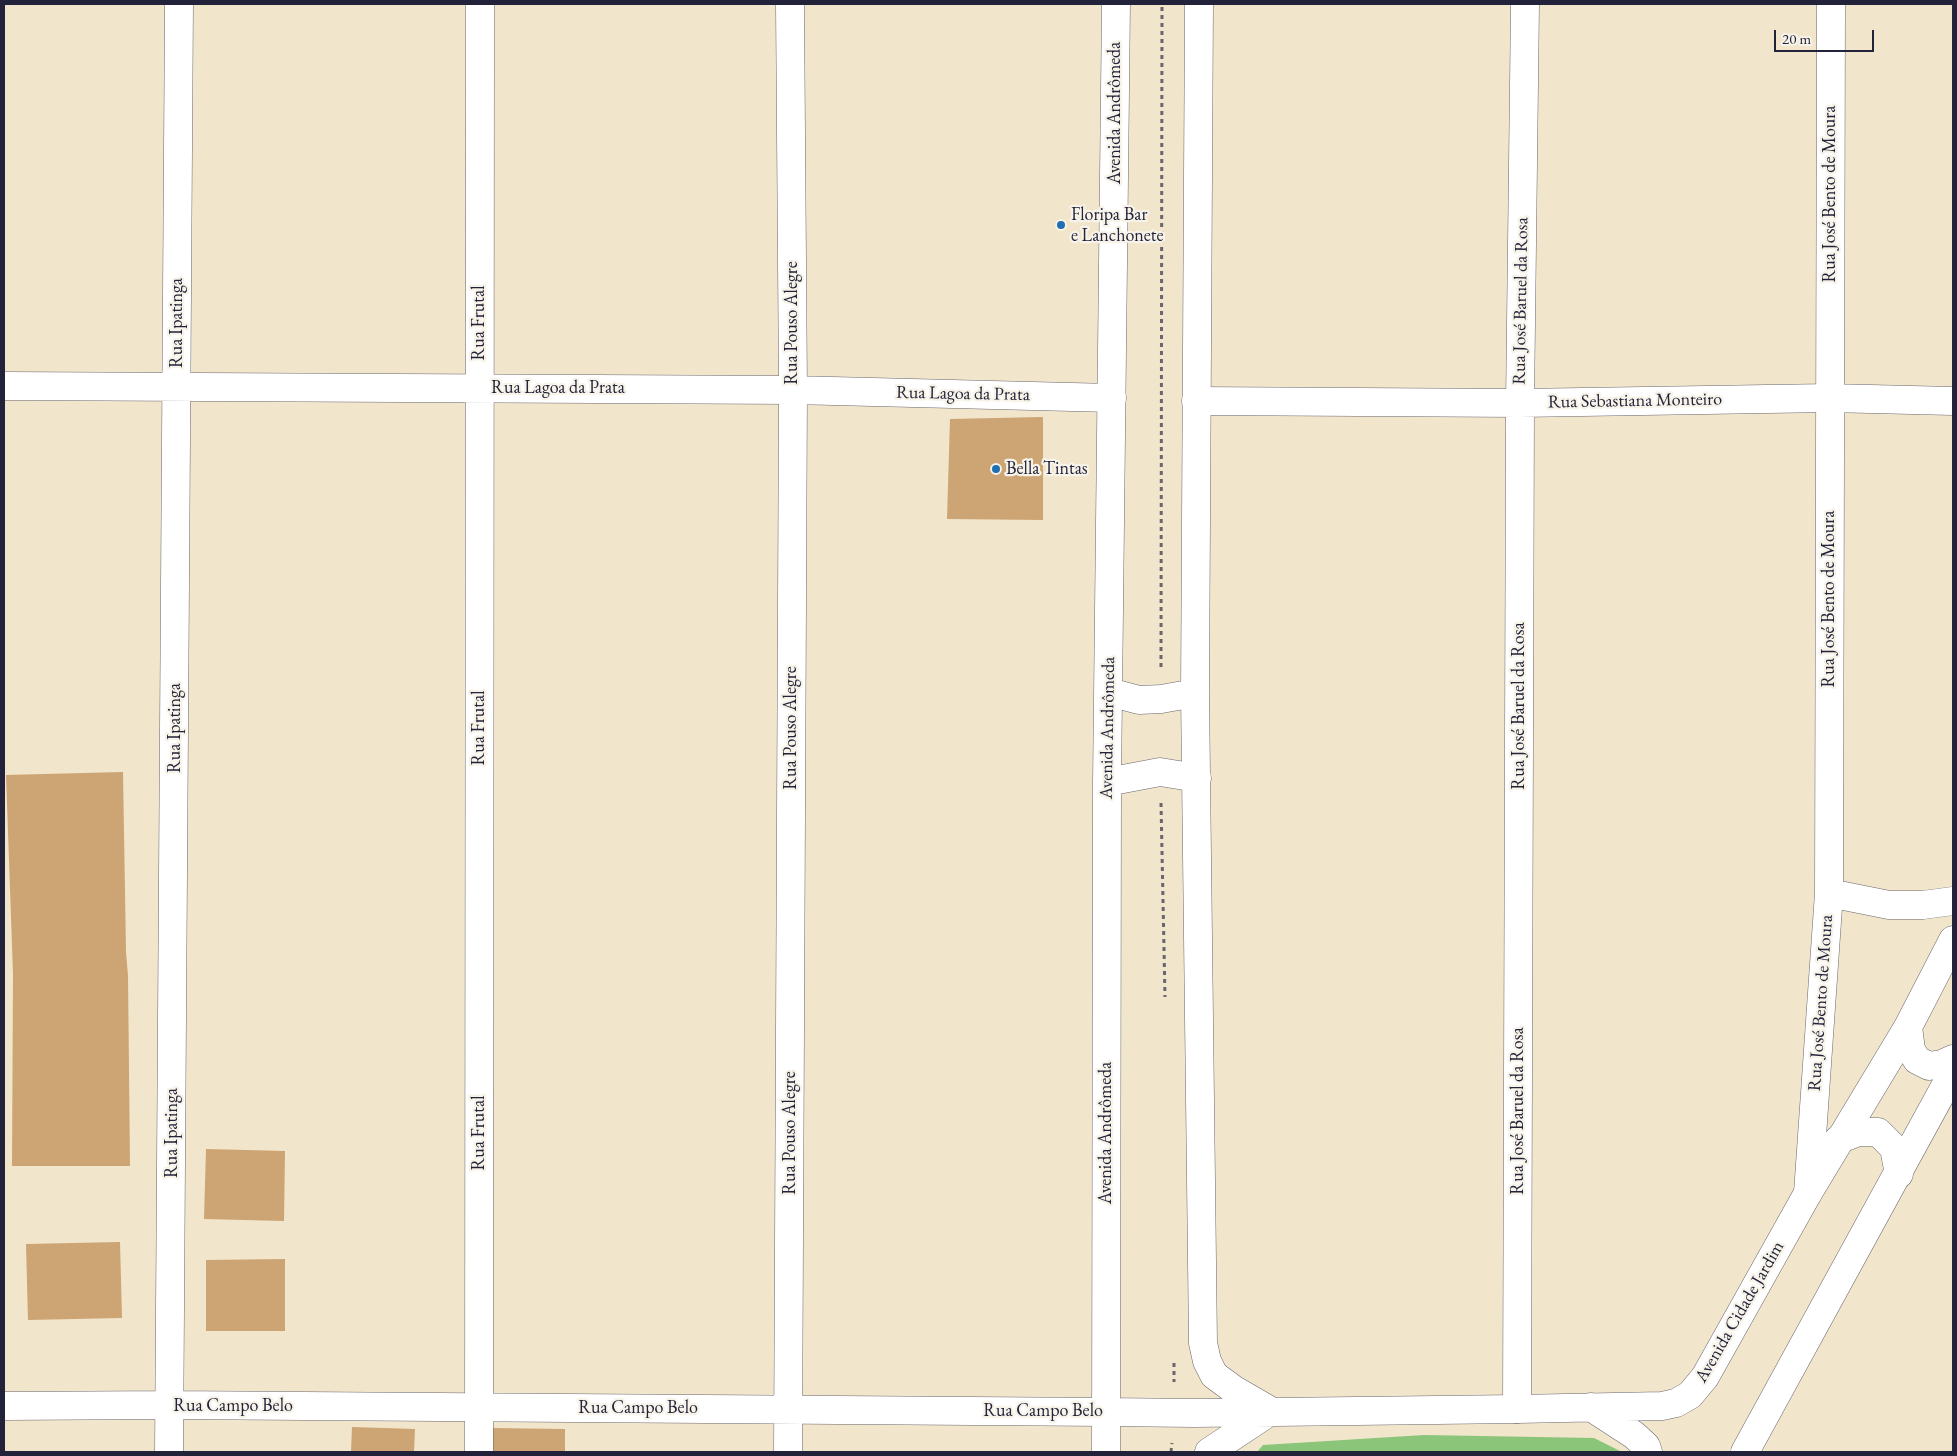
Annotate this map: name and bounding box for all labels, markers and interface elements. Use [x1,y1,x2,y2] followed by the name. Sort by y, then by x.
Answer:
[1777,20,1877,52] scale bar
[1782,29,1811,48] text: 20 m
[1104,42,1126,184] street label: Avenida Andrômeda
[1819,106,1841,282] street label: Rua José Bento de Moura
[1071,204,1164,246] place label: Floripa Bar e Lanchonete
[1509,217,1533,385] street label: Rua José Baruel da Rosa
[1055,219,1067,231] marker: Floripa Bar e Lanchonete
[781,261,803,385] street label: Rua Pouso Alegre
[166,278,188,368] street label: Rua Ipatinga
[468,286,490,360] street label: Rua Frutal
[491,377,625,399] street label: Rua Lagoa da Prata
[896,382,1030,406] street label: Rua Lagoa da Prata
[1548,389,1722,413] street label: Rua Sebastiana Monteiro
[1006,458,1088,480] place label: Bella Tintas
[990,463,1002,475] marker: Bella Tintas
[1818,511,1840,687] street label: Rua José Bento de Moura
[1508,622,1530,790] street label: Rua José Baruel da Rosa
[1096,657,1120,799] street label: Avenida Andrômeda
[780,666,802,790] street label: Rua Pouso Alegre
[164,683,186,773] street label: Rua Ipatinga
[468,691,490,765] street label: Rua Frutal
[1804,914,1838,1092] street label: Rua José Bento de Moura
[1507,1027,1529,1195] street label: Rua José Baruel da Rosa
[1095,1062,1117,1204] street label: Avenida Andrômeda
[779,1071,801,1195] street label: Rua Pouso Alegre
[161,1088,183,1178] street label: Rua Ipatinga
[468,1096,490,1170] street label: Rua Frutal
[1691,1238,1789,1386] street label: Avenida Cidade Jardim
[173,1395,293,1417] street label: Rua Campo Belo
[578,1397,698,1419] street label: Rua Campo Belo
[983,1400,1103,1422] street label: Rua Campo Belo

